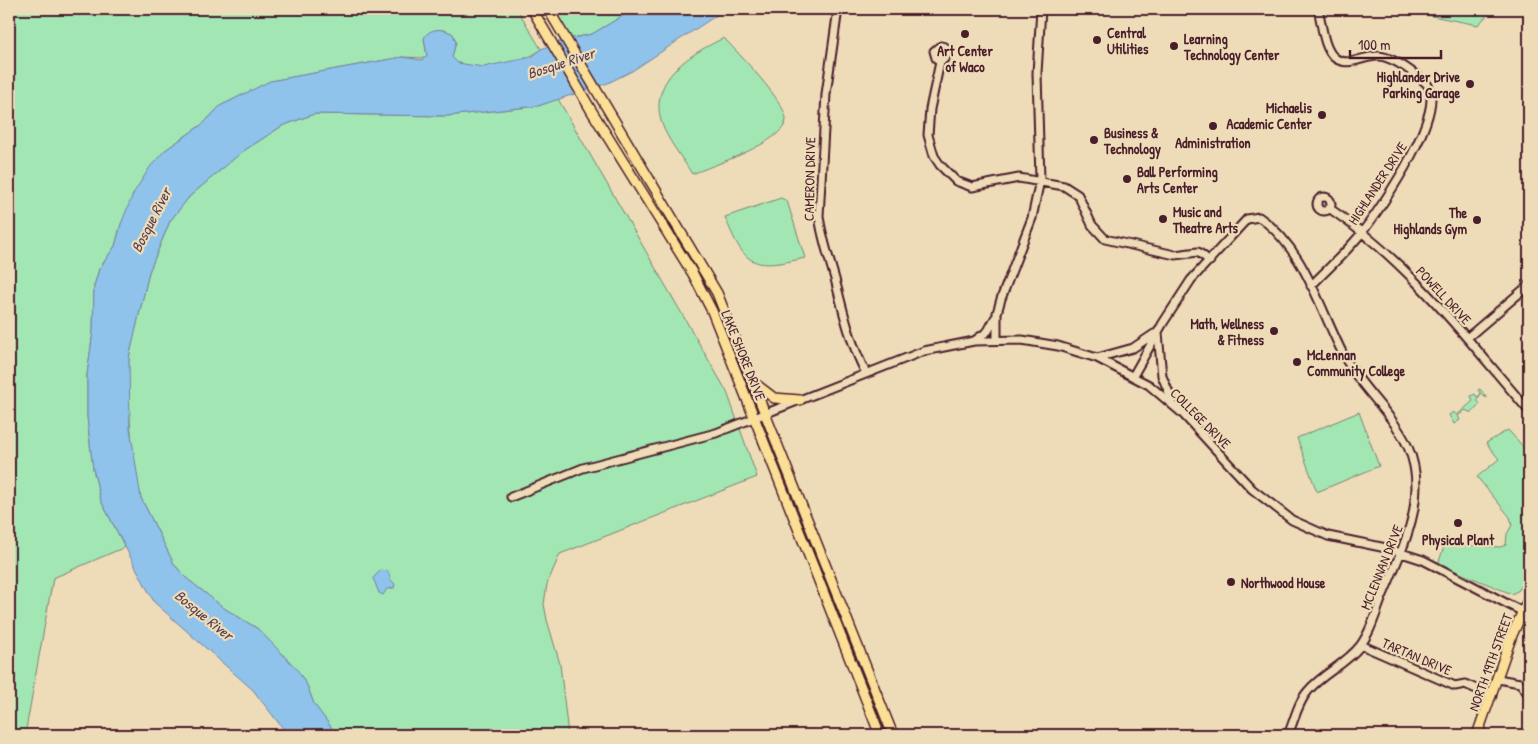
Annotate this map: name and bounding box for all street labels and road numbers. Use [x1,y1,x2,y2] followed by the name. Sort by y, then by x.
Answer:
[799,137,819,221] street label: CAMERON DRIVE
[1343,138,1411,228] street label: HIGHLANDER DRIVE
[1412,262,1476,328] street label: POWELL DRIVE
[717,307,771,403] street label: LAKE SHORE DRIVE
[1167,384,1235,452] street label: COLLEGE DRIVE
[1355,522,1407,612] street label: MCLENNAN DRIVE
[1464,610,1517,714] street label: NORTH 19TH STREET
[1379,633,1455,679] street label: TARTAN DRIVE

